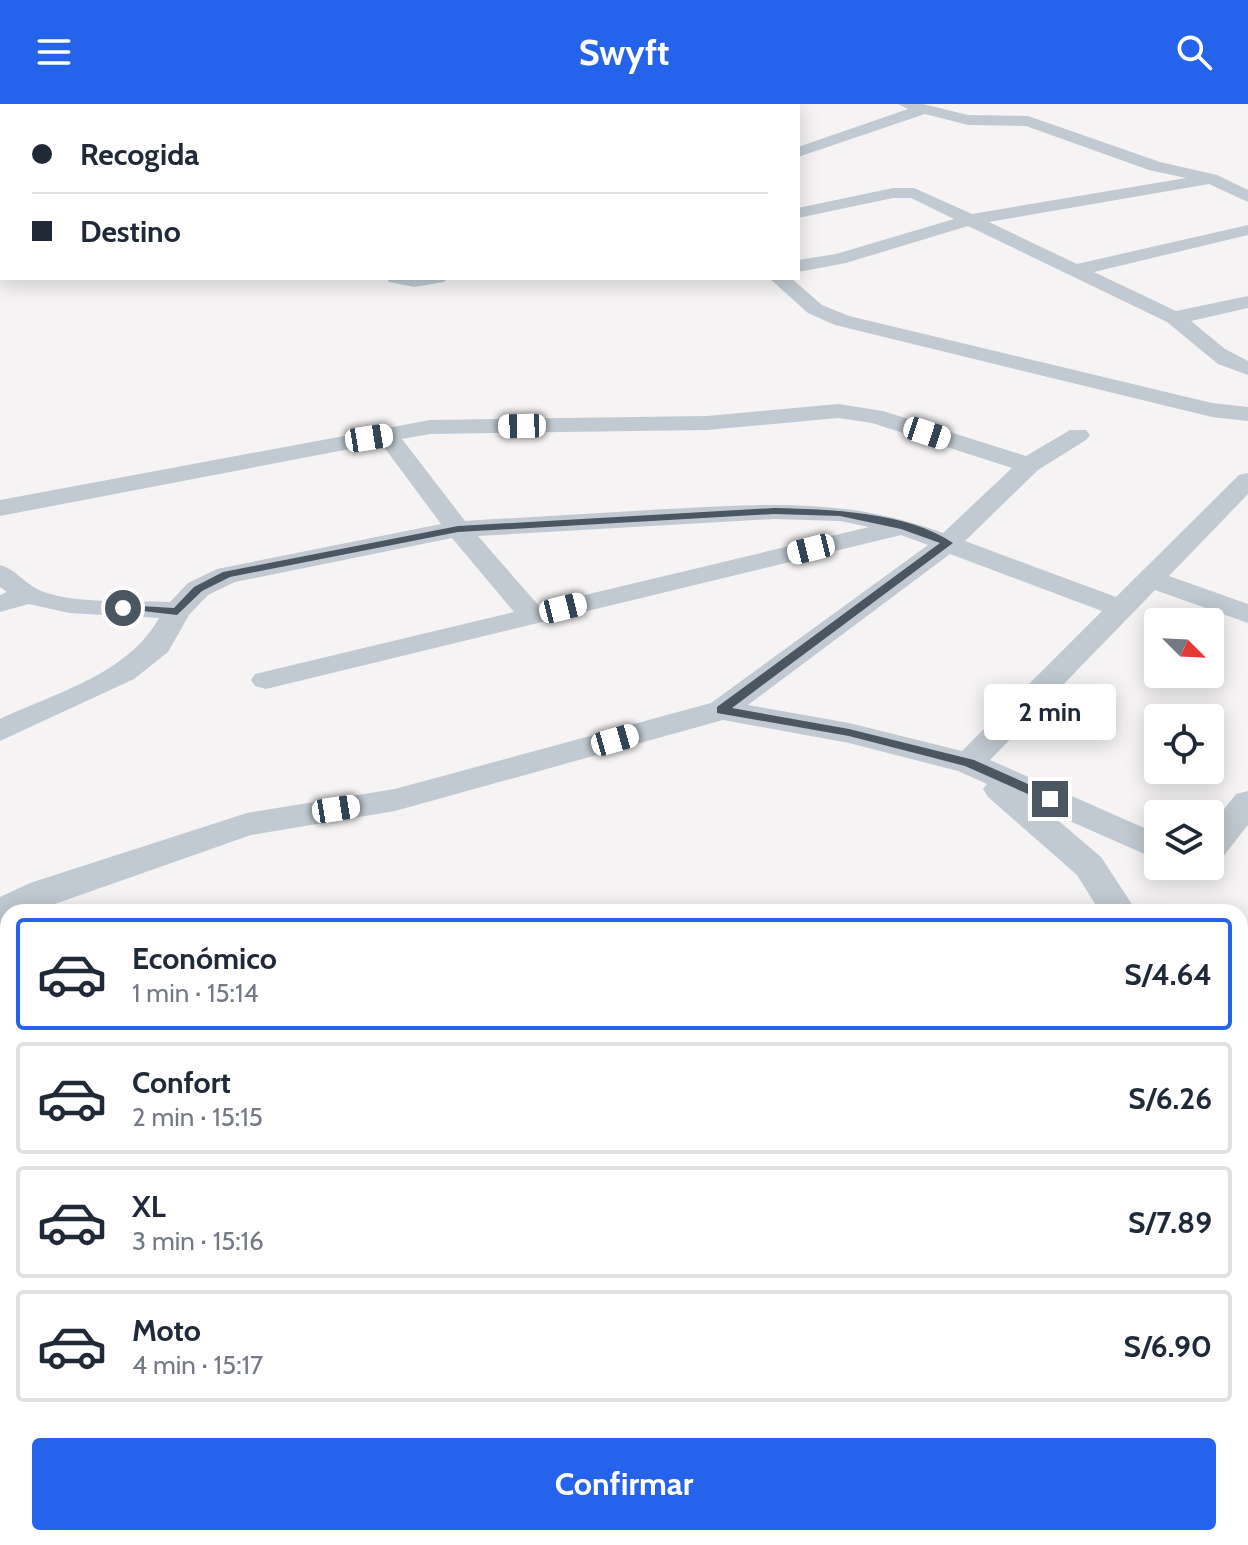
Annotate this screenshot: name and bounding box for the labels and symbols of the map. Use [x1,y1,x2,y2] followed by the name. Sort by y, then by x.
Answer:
[498,414,546,438] car
[900,414,954,452] car
[343,422,395,454] car
[785,532,837,566] car
[105,590,141,626] route start
[537,591,589,625] car
[1144,608,1224,688] north arrow
[984,683,1116,739] callout: 2 min
[589,722,641,758] car
[1032,781,1068,817] route end
[310,793,362,825] car

